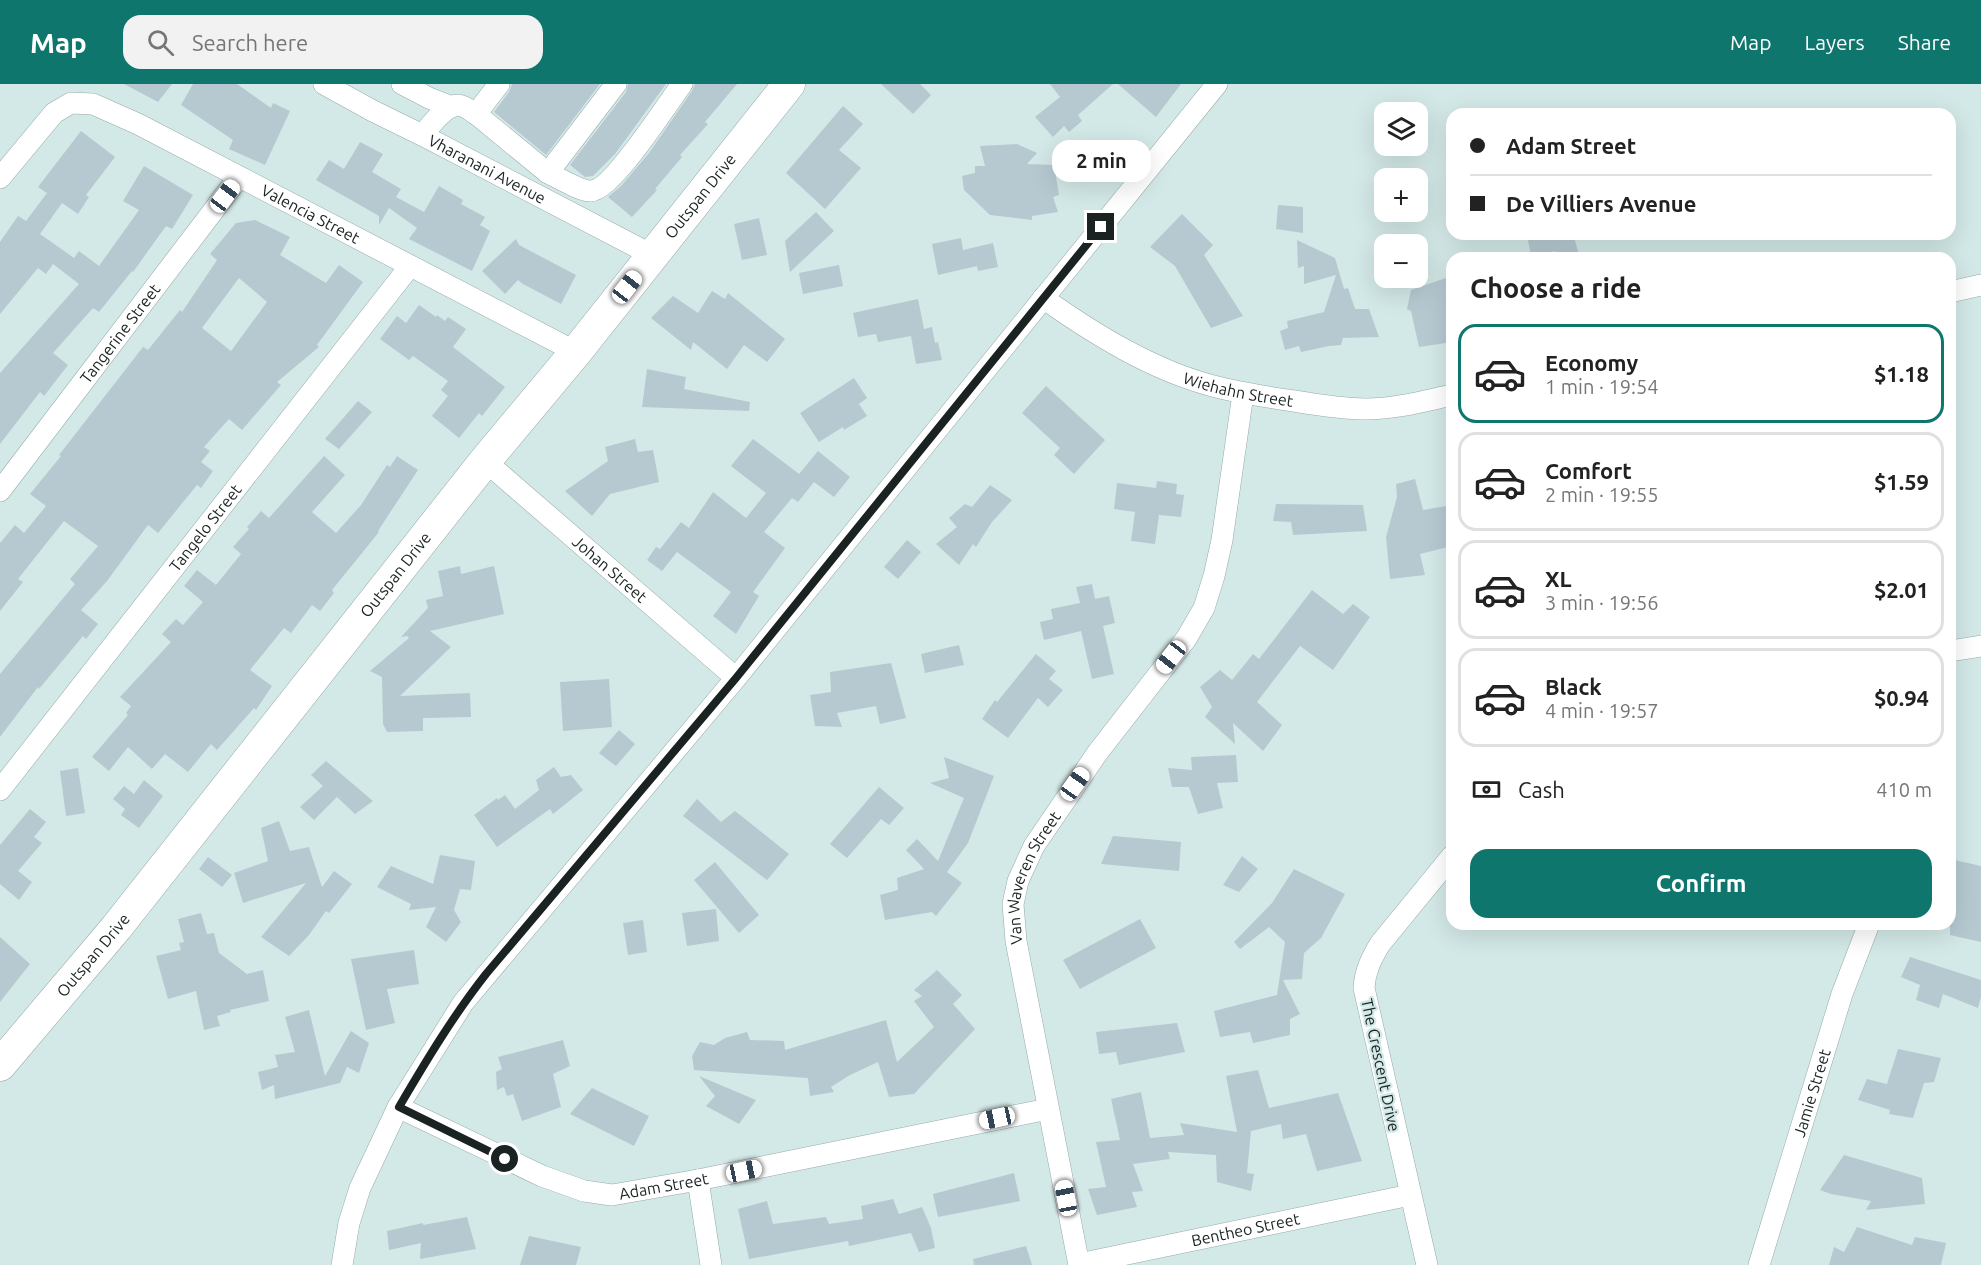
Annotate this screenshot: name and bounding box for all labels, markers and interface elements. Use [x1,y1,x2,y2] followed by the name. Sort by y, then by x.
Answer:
[123,15,543,69] search box
[144,26,177,59] icon: search
[30,27,87,58] text: Map
[192,30,308,55] text: Search here
[1730,30,1771,54] text: Map
[1804,30,1865,54] text: Layers
[1898,30,1951,54] text: Share
[1374,102,1428,288] map controls
[1374,102,1428,156] button: layers
[425,131,549,207] street label: Vharanani Avenue
[1506,133,1636,158] text: Adam Street
[1052,140,1150,182] callout: 2 min
[1076,149,1127,172] text: 2 min
[661,150,739,242] street label: Outspan Drive
[1374,168,1428,222] button: +
[207,176,243,216] car
[258,181,363,247] street label: Valencia Street
[1506,191,1696,216] text: De Villiers Avenue
[1087,213,1114,240] route end
[1374,234,1428,288] button: −
[609,267,645,307] car
[1470,273,1642,303] text: Choose a ride
[76,280,164,387] street label: Tangerine Street
[1473,347,1527,401] icon: car
[1545,350,1638,375] text: Economy
[1874,361,1929,386] text: $1.18
[1181,368,1295,410] street label: Wiehahn Street
[1545,375,1659,398] text: 1 min · 19:54
[1473,455,1527,509] icon: car
[1545,458,1632,483] text: Comfort
[1874,469,1929,494] text: $1.59
[166,480,245,575] street label: Tangelo Street
[1545,483,1659,506] text: 2 min · 19:55
[356,529,434,621] street label: Outspan Drive
[569,532,651,606] street label: Johan Street
[1473,563,1527,617] icon: car
[1545,566,1572,591] text: XL
[1874,577,1929,602] text: $2.01
[1545,591,1659,614] text: 3 min · 19:56
[1153,637,1189,677] car
[1473,671,1527,725] icon: car
[1545,674,1602,699] text: Black
[1874,685,1929,710] text: $0.94
[1545,699,1659,722] text: 4 min · 19:57
[1057,764,1093,804] car
[1470,773,1503,806] icon: cash
[1518,777,1565,802] text: Cash
[1876,778,1932,801] text: 410 m
[1004,807,1064,945] street label: Van Waveren Street
[1470,849,1932,918] button: Confirm
[53,910,133,1000] street label: Outspan Drive
[1358,997,1404,1133] street label: The Crescent Drive
[1790,1046,1834,1139] street label: Jamie Street
[978,1105,1016,1131] car
[491,1145,518,1172] route start
[725,1158,763,1184] car
[618,1169,711,1203] street label: Adam Street
[1054,1179,1078,1217] car
[1190,1209,1302,1249] street label: Bentheo Street

